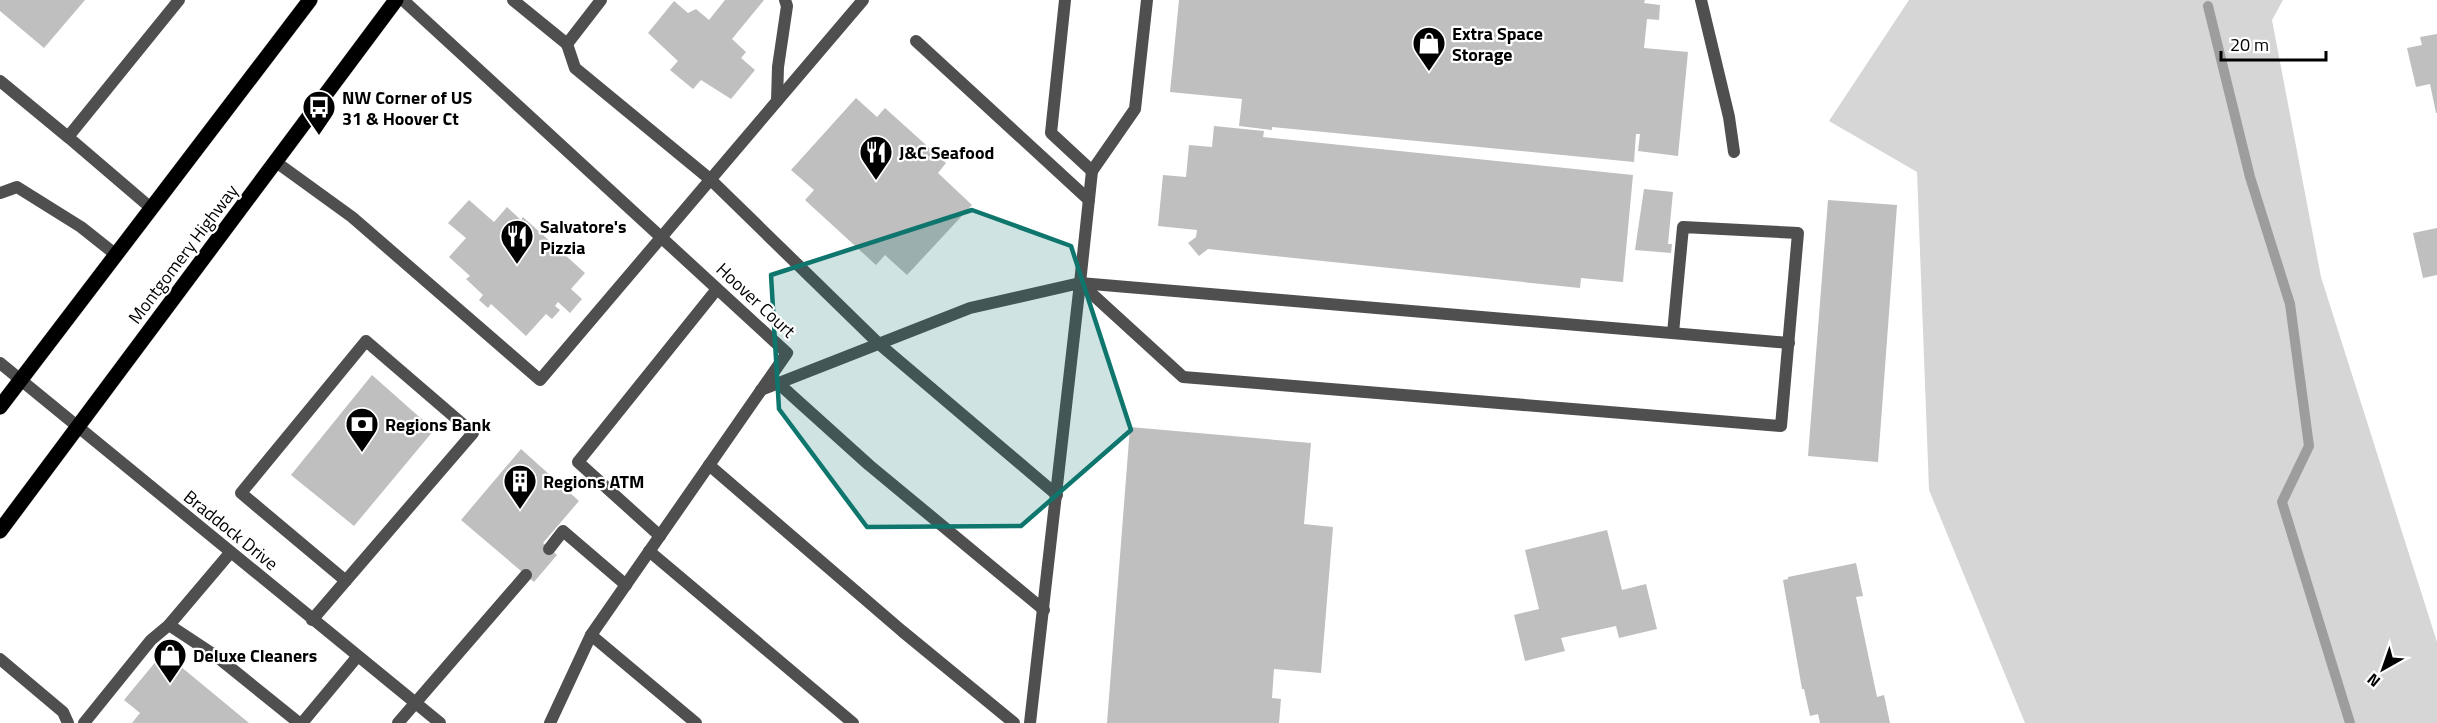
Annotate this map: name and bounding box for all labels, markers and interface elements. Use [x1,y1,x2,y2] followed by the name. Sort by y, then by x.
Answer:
[1452,20,1543,68] place label: Extra Space Storage
[2221,24,2326,62] scale bar
[1411,25,1447,72] shop icon: Extra Space Storage
[2230,31,2269,58] text: 20 m
[342,84,473,132] place label: NW Corner of US 31 & Hoover Ct
[301,89,337,136] bus stop icon: NW Corner of US 31 & Hoover Ct
[858,134,894,181] restaurant icon: J&C Seafood
[899,139,994,166] place label: J&C Seafood
[122,178,245,329] street label: Montgomery Highway
[540,213,627,261] place label: Salvatore's Pizzia
[499,218,535,265] restaurant icon: Salvatore's Pizzia
[710,256,802,344] street label: Hoover Court
[344,406,380,453] bank icon: Regions Bank
[385,411,492,438] place label: Regions Bank
[502,463,538,510] building icon: Regions ATM
[543,468,645,495] place label: Regions ATM
[178,483,284,577] street label: Braddock Drive
[152,637,188,684] shop icon: Deluxe Cleaners
[2353,639,2413,699] north arrow
[193,642,317,669] place label: Deluxe Cleaners
[2361,668,2385,693] text: N

